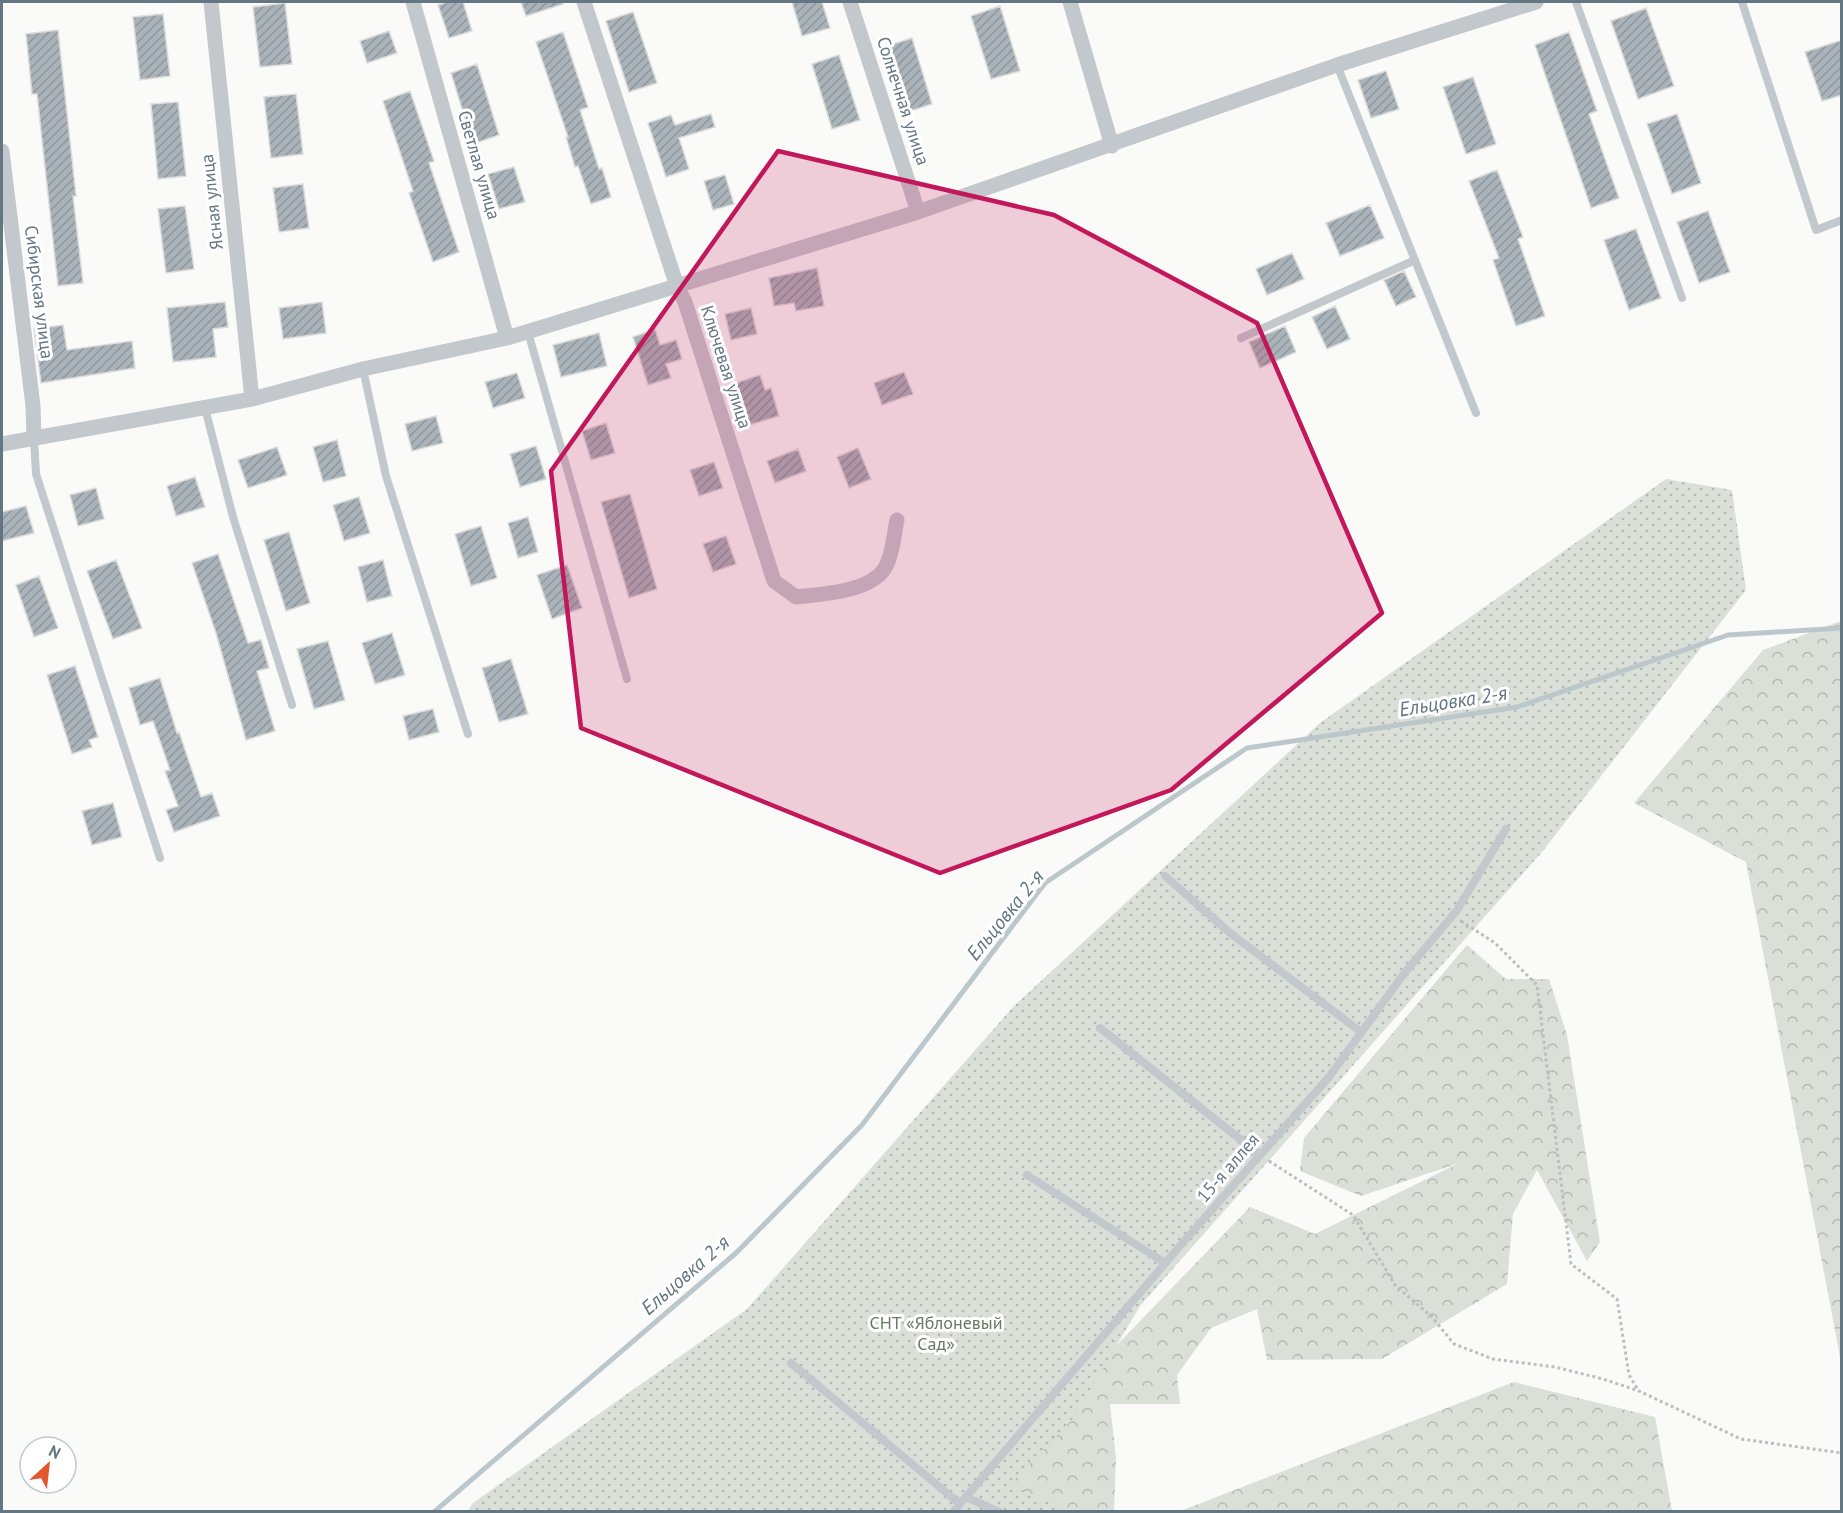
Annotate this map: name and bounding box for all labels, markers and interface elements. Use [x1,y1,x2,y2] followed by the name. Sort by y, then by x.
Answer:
[872,34,935,168] street label: Солнечная улица
[453,108,506,222] street label: Светлая улица
[195,153,228,251] street label: Ясная улица
[20,224,59,360] street label: Сибирская улица
[696,302,757,431] street label: Ключевая улица
[1397,680,1510,722] water label: Ельцовка 2-я
[961,864,1050,966] water label: Ельцовка 2-я
[1191,1128,1264,1207] street label: 15-я аллея
[635,1229,735,1321] water label: Ельцовка 2-я
[869,1311,1003,1355] park label: СНТ «Яблоневый Сад»
[18,1435,78,1495] north arrow
[46,1440,64,1463] text: N

